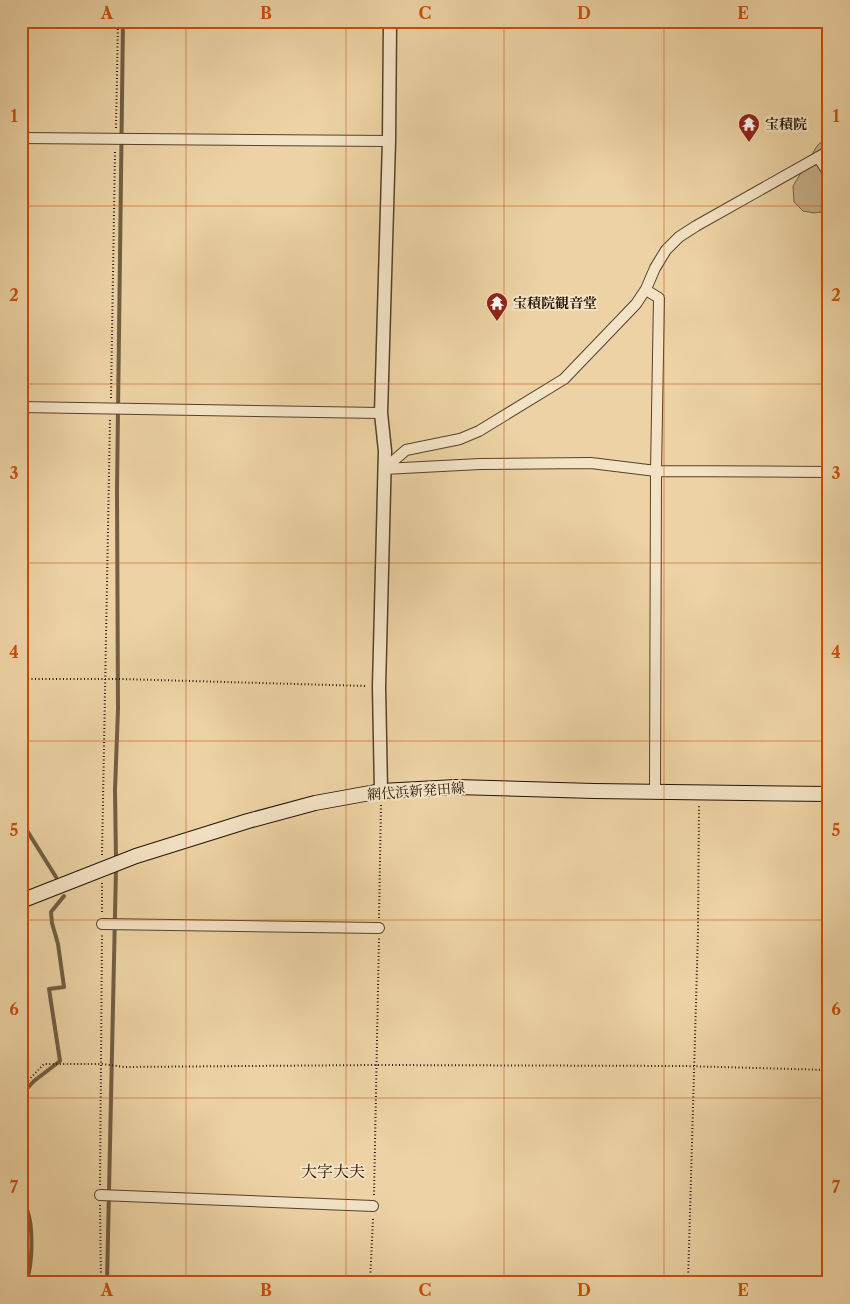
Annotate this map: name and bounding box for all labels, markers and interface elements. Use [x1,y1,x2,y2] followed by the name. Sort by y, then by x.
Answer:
[100,3,114,23] text: A
[260,3,272,23] text: B
[419,3,431,23] text: C
[577,3,591,23] text: D
[737,3,749,23] text: E
[10,106,18,126] text: 1
[832,106,840,126] text: 1
[737,112,761,143] temple icon: 宝積院
[765,115,807,133] place label: 宝積院
[9,285,19,305] text: 2
[831,285,841,305] text: 2
[485,291,509,322] temple icon: 宝積院観音堂
[513,294,597,312] place label: 宝積院観音堂
[9,463,19,483] text: 3
[831,463,841,483] text: 3
[9,642,19,662] text: 4
[831,642,841,662] text: 4
[366,779,466,803] street label: 網代浜新発田線
[10,820,19,840] text: 5
[832,820,841,840] text: 5
[9,999,19,1019] text: 6
[831,999,841,1019] text: 6
[301,1161,365,1181] district label: 大字大夫
[10,1177,19,1197] text: 7
[832,1177,841,1197] text: 7
[100,1280,114,1300] text: A
[260,1280,272,1300] text: B
[419,1280,431,1300] text: C
[577,1280,591,1300] text: D
[737,1280,749,1300] text: E

